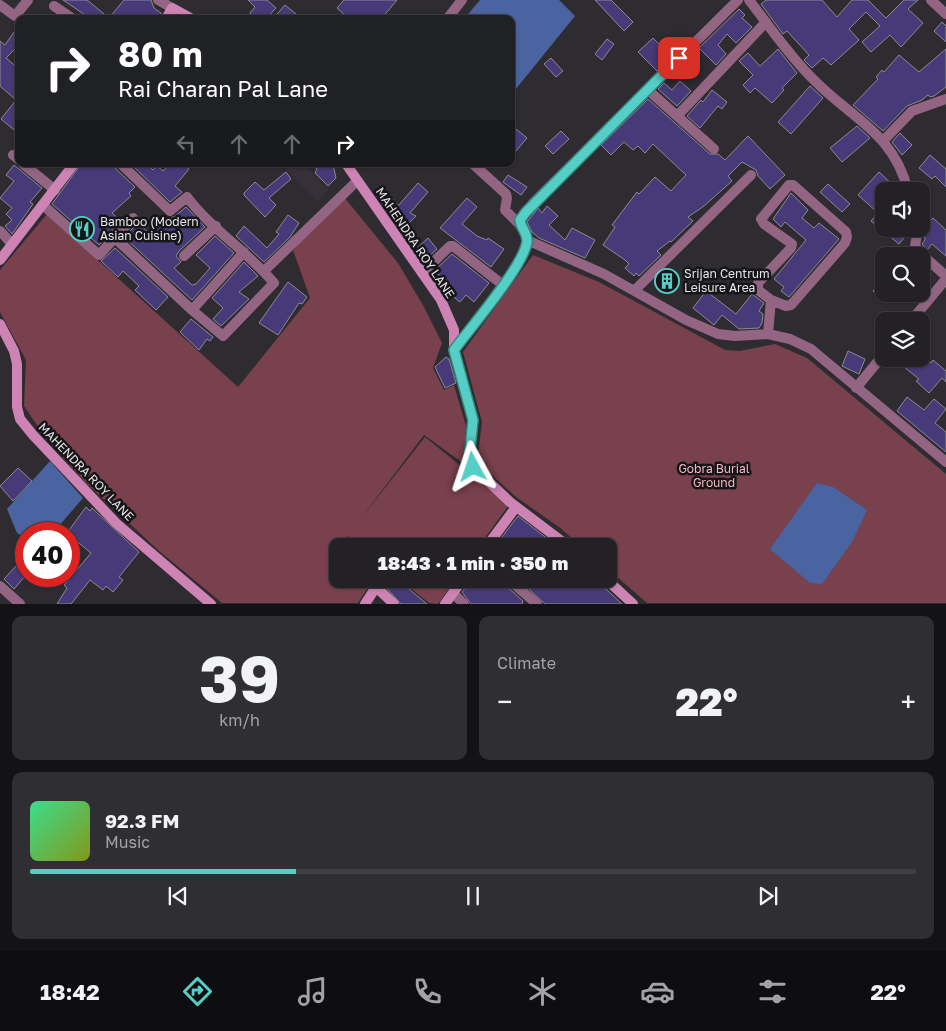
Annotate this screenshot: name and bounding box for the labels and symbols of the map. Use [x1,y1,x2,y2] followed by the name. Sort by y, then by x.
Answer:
[658,37,700,79] pin
[373,184,458,301] street label: MAHENDRA ROY LANE
[100,214,199,243] place label: Bamboo (Modern Asian Cuisine)
[69,216,95,242] restaurant icon: Bamboo (Modern Asian Cuisine)
[684,266,770,295] place label: Srijan Centrum Leisure Area
[654,268,680,294] building icon: Srijan Centrum Leisure Area
[36,419,137,524] street label: MAHENDRA ROY LANE
[446,440,498,492] position arrow
[678,461,750,490] park label: Gobra Burial Ground
[15,522,80,587] speed limit sign: 40

